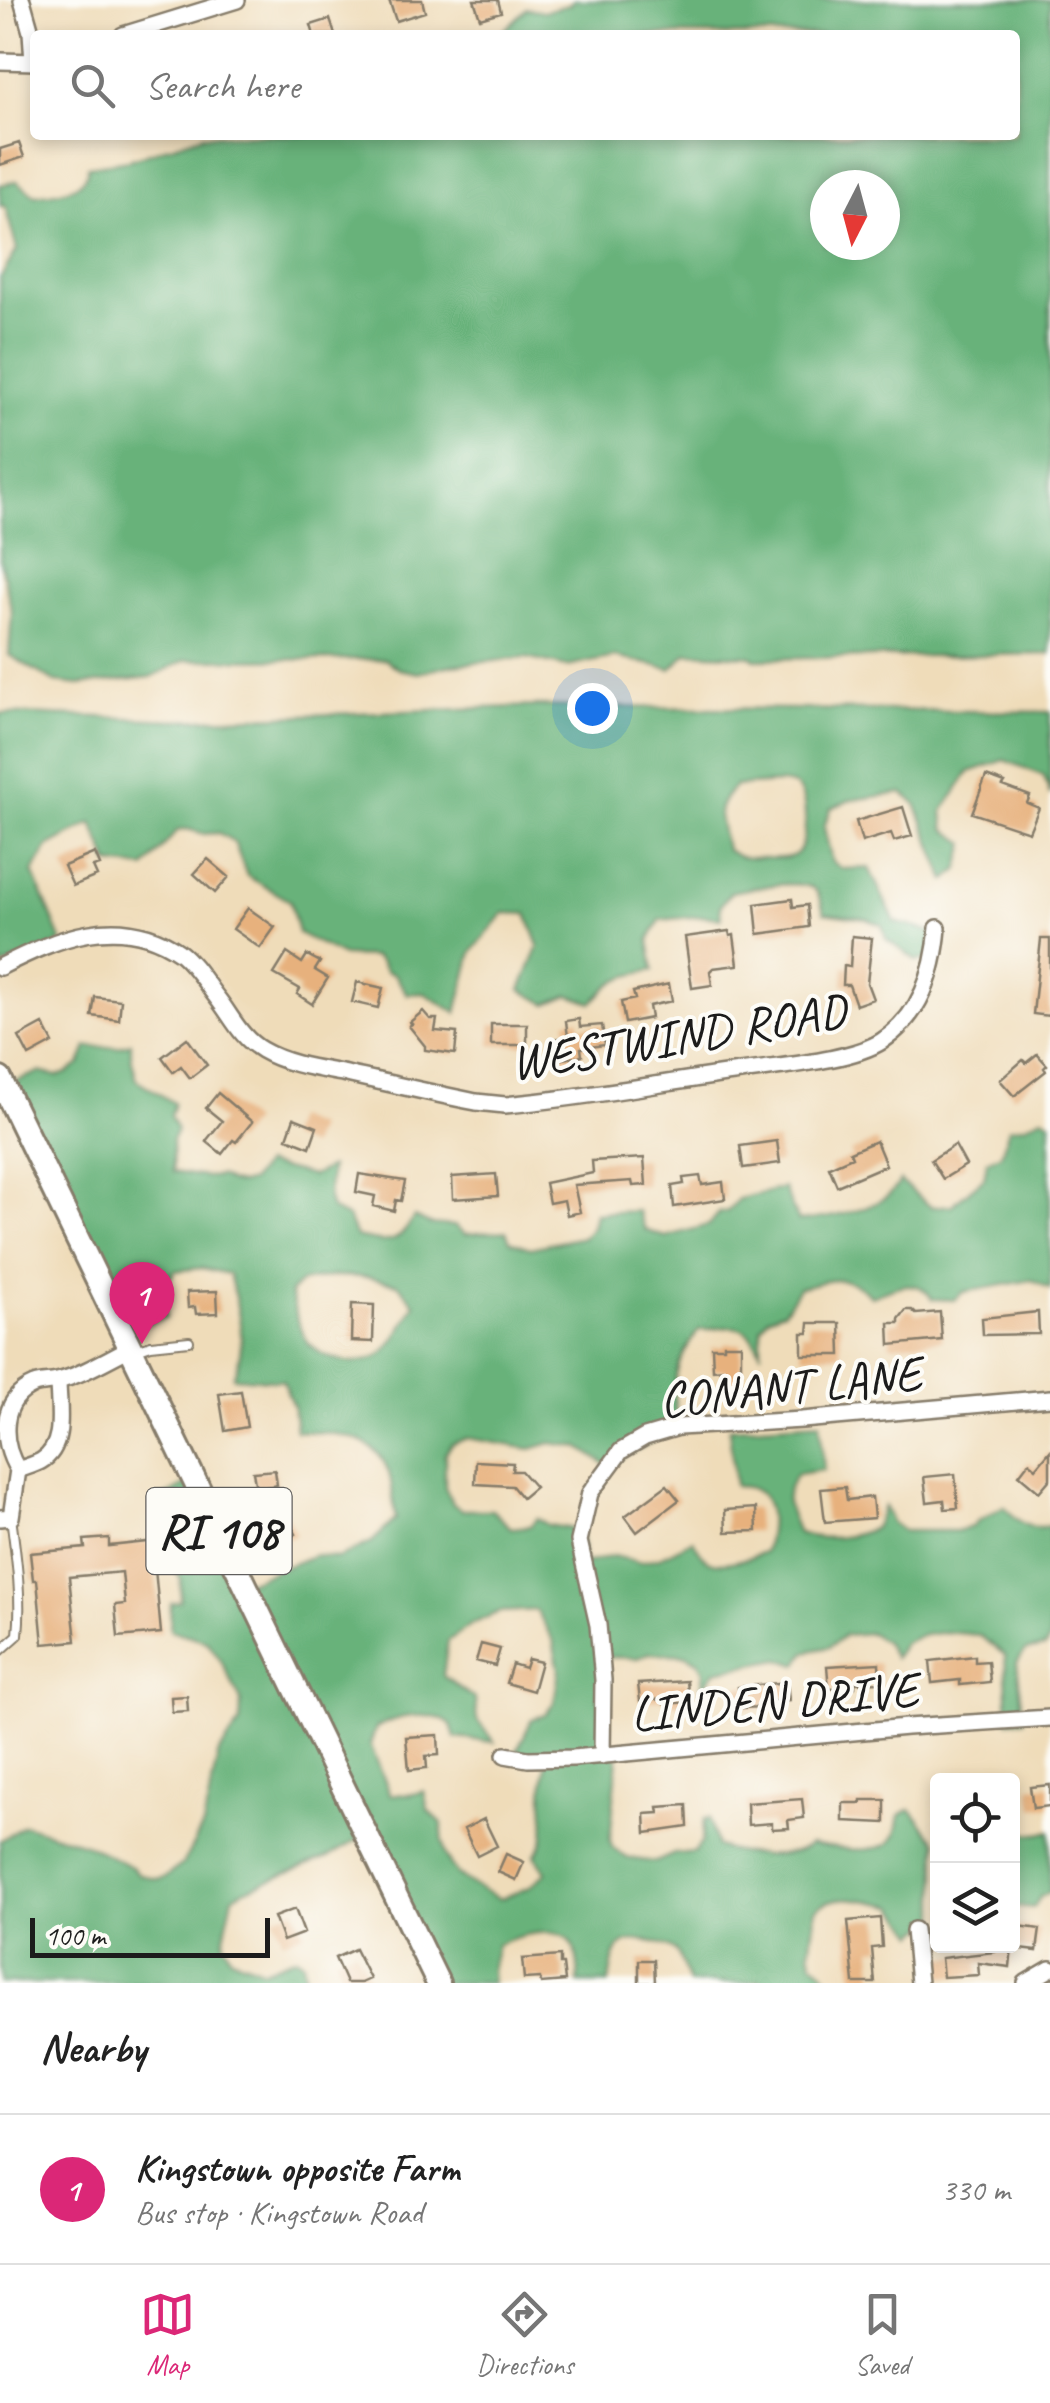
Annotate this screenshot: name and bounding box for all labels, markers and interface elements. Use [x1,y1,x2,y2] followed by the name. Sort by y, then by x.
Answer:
[30,30,1020,140] search box
[65,58,120,113] icon: search
[145,62,300,109] text: Search here
[810,170,900,260] north arrow
[567,683,618,734] your location
[506,978,853,1094] street label: WESTWIND ROAD
[110,1262,174,1344] pin: 1
[656,1341,929,1432] street label: CONANT LANE
[146,1488,292,1574] road number: RI 108
[628,1657,926,1745] street label: LINDEN DRIVE
[930,1773,1020,1953] map controls
[930,1773,1020,1863] button: locate
[930,1863,1020,1953] button: layers
[30,1913,270,1958] scale bar
[45,1918,105,1953] text: 100 m
[40,2022,146,2075] text: Nearby
[135,2145,460,2192] text: Kingstown opposite Farm
[65,2169,80,2210] text: 1
[941,2169,1010,2210] text: 330 m
[135,2192,423,2233] text: Bus stop · Kingstown Road
[140,2287,195,2382] tab: Map
[476,2287,574,2382] tab: Directions
[855,2287,910,2382] tab: Saved

